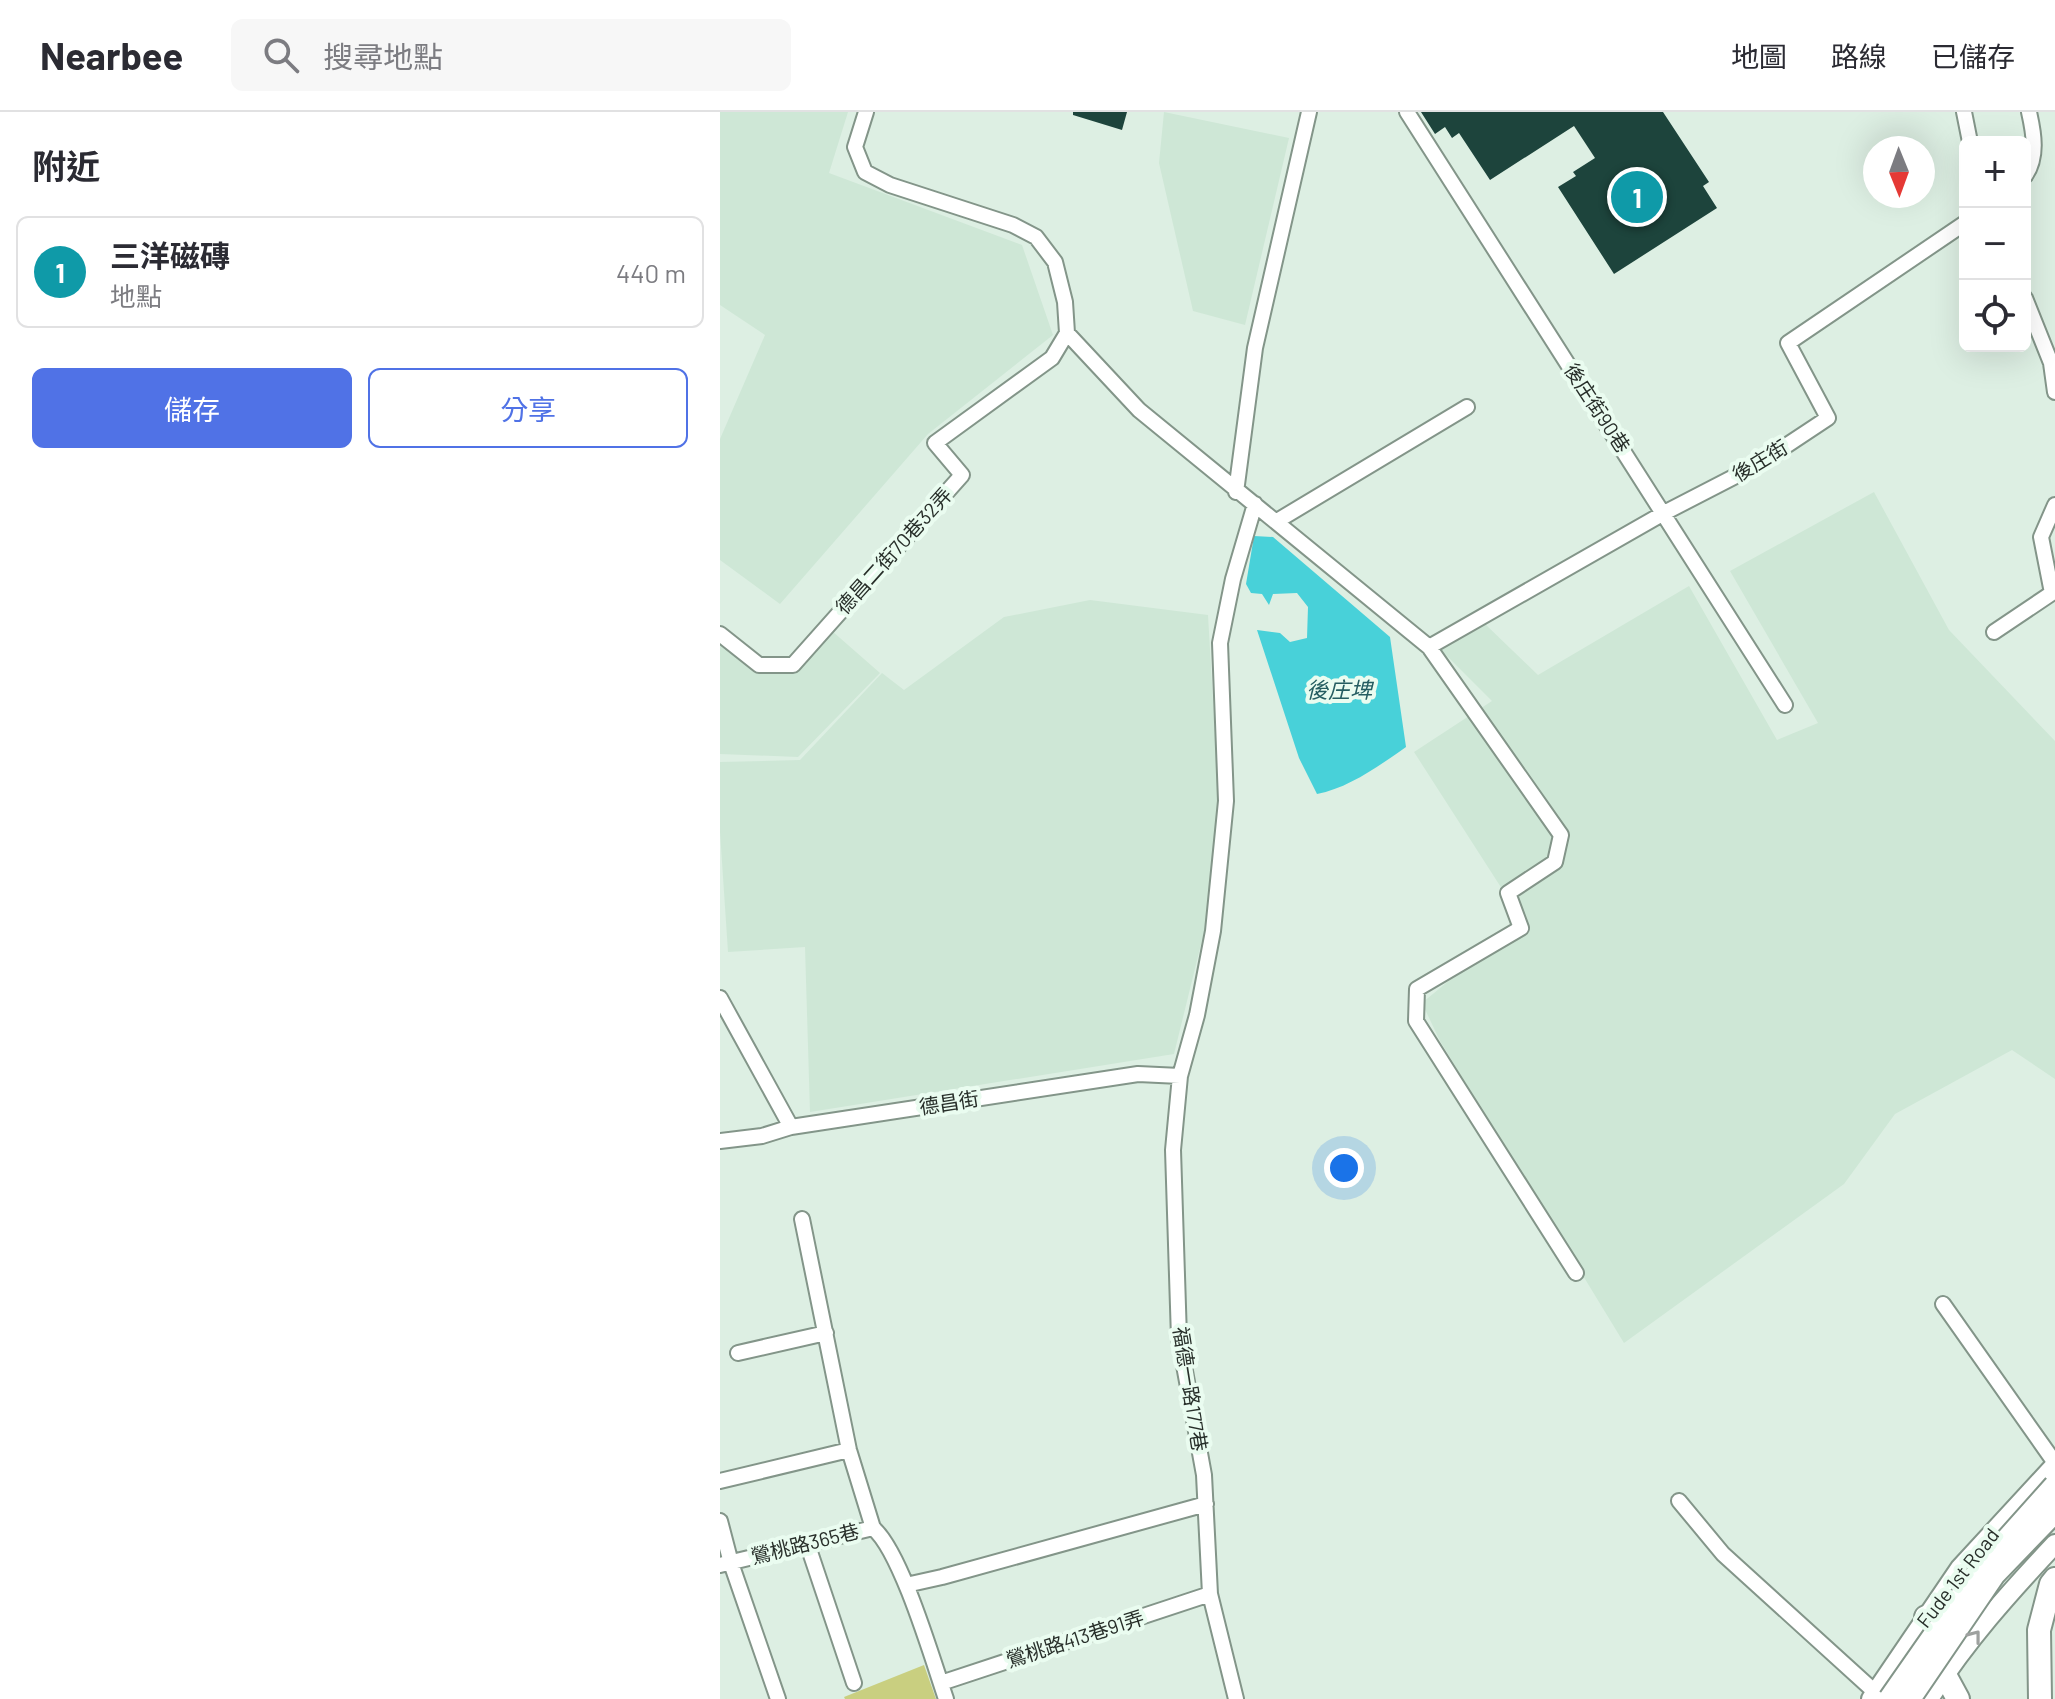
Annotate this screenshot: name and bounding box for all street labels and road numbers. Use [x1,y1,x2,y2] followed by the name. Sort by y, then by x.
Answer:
[1560,358,1636,457] street label: 後庄街90巷
[1728,434,1791,486] street label: 後庄街
[830,482,956,618] street label: 德昌二街70巷32弄
[917,1085,980,1119] street label: 德昌街
[1169,1325,1213,1453] street label: 福德一路177巷
[748,1518,861,1568] street label: 鶯桃路365巷
[1911,1523,2003,1632] street label: Fude 1st Road
[1003,1604,1147,1672] street label: 鶯桃路413巷91弄

